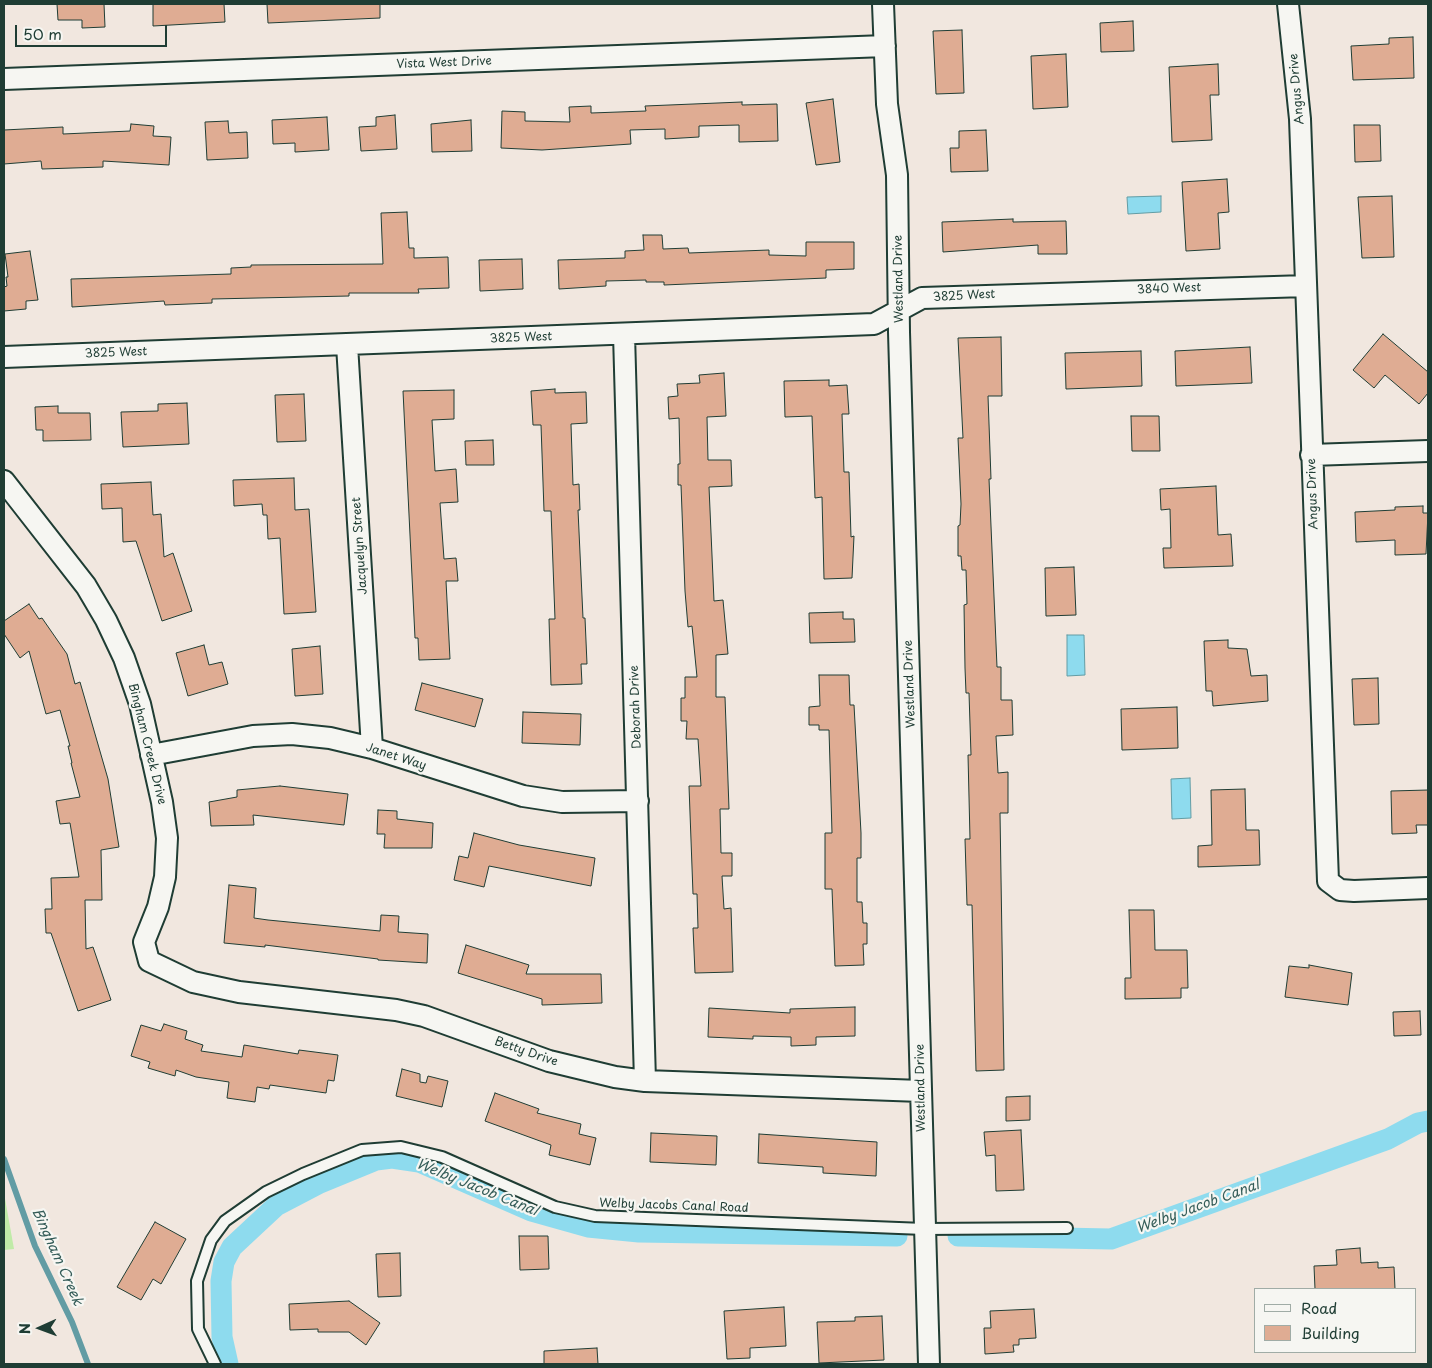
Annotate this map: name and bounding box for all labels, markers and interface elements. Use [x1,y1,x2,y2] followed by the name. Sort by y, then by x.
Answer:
[18,15,170,47] scale bar
[23,22,62,45] text: 50 m
[1287,53,1307,125] street label: Angus Drive
[396,54,492,72] street label: Vista West Drive
[891,235,907,323] street label: Westland Drive
[1137,281,1201,297] street label: 3840 West
[932,287,996,305] street label: 3825 West
[489,330,553,346] street label: 3825 West
[84,345,148,361] street label: 3825 West
[1305,458,1321,530] street label: Angus Drive
[349,497,371,595] street label: Jacquelyn Street
[901,640,919,728] street label: Westland Drive
[627,665,645,749] street label: Deborah Drive
[125,682,169,806] street label: Bingham Creek Drive
[364,740,428,774] street label: Janet Way
[492,1034,560,1070] street label: Betty Drive
[913,1044,929,1132] street label: Westland Drive
[414,1156,540,1220] water label: Welby Jacob Canal
[1134,1177,1262,1237] water label: Welby Jacob Canal
[599,1196,749,1216] street label: Welby Jacobs Canal Road
[28,1206,86,1308] water label: Bingham Creek
[1254,1288,1417,1353] legend
[1301,1296,1337,1319] text: Road
[15,1303,65,1353] north arrow
[1301,1321,1360,1344] text: Building
[14,1323,35,1334] text: N

